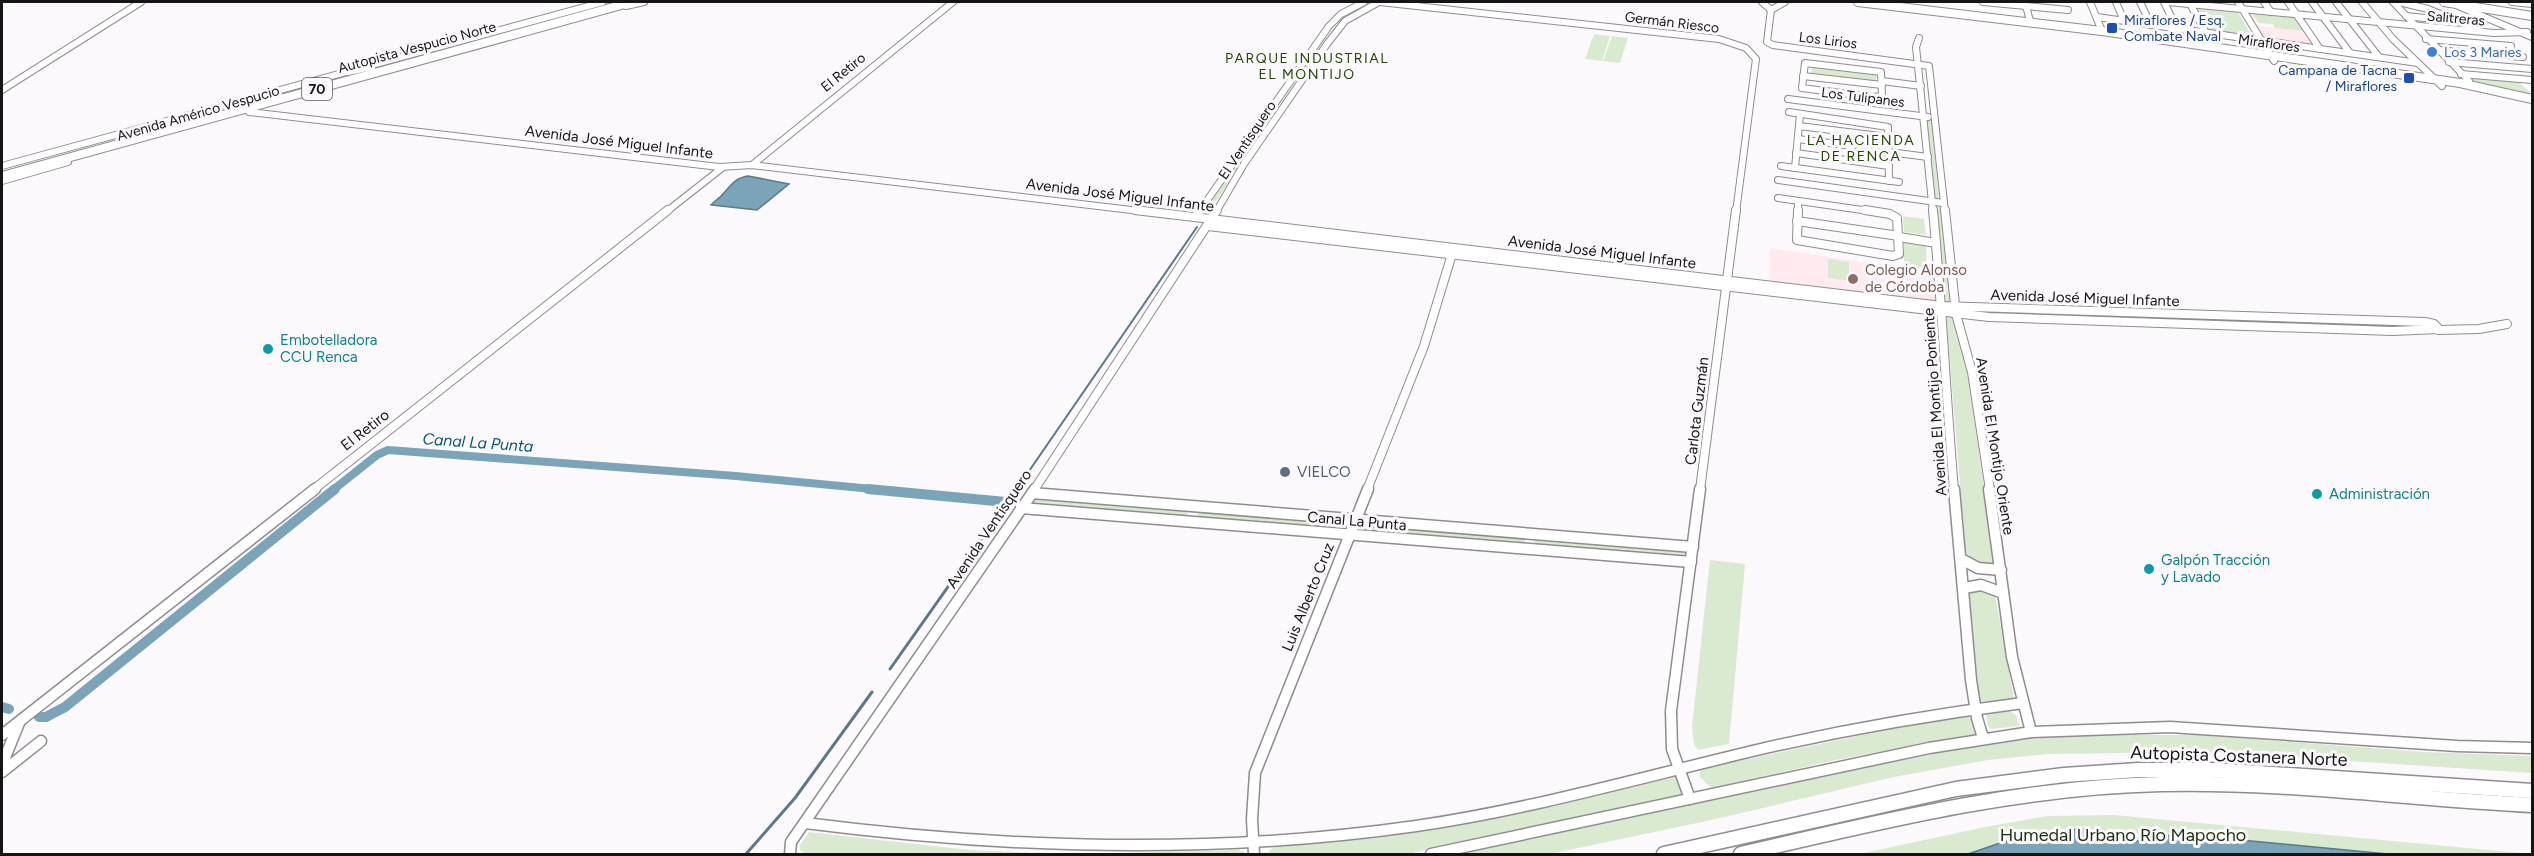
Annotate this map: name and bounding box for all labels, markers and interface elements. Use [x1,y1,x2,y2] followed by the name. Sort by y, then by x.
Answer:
[2426,7,2486,29] street label: Salitreras
[1624,8,1720,37] street label: Germán Riesco
[2124,12,2224,45] place label: Miraflores / Esq. Combate Naval
[336,18,498,77] street label: Autopista Vespucio Norte
[2105,21,2119,35] marker: Miraflores / Esq. Combate Naval
[1798,28,1858,53] street label: Los Lirios
[2237,31,2301,56] street label: Miraflores
[2444,44,2522,61] place label: Los 3 Maries
[2425,45,2439,59] marker: Los 3 Maries
[818,49,869,96] street label: El Retiro
[1225,50,1389,83] district label: PARQUE INDUSTRIAL EL MONTIJO
[2278,62,2397,95] place label: Campana de Tacna / Miraflores
[2402,71,2416,85] marker: Campana de Tacna / Miraflores
[302,78,332,100] road number: 70
[115,82,281,145] street label: Avenida Américo Vespucio
[1820,84,1906,111] street label: Los Tulipanes
[1215,98,1280,183] street label: El Ventisquero
[524,122,714,162] street label: Avenida José Miguel Infante
[1807,132,1915,165] district label: LA HACIENDA DE RENCA
[1025,175,1215,215] street label: Avenida José Miguel Infante
[1507,232,1697,272] street label: Avenida José Miguel Infante
[1865,261,1967,296] place label: Colegio Alonso de Córdoba
[1846,272,1860,286] marker: Colegio Alonso de Córdoba
[1990,286,2180,310] street label: Avenida José Miguel Infante
[1919,307,1951,497] street label: Avenida El Montijo Poniente
[280,331,377,366] place label: Embotelladora CCU Renca
[261,342,275,356] marker: Embotelladora CCU Renca
[1681,356,1713,466] street label: Carlota Guzmán
[1972,356,2018,536] street label: Avenida El Montijo Oriente
[337,405,393,454] street label: El Retiro
[422,429,534,456] water label: Canal La Punta
[1297,463,1351,481] place label: VIELCO
[1278,465,1292,479] marker: VIELCO
[943,466,1036,592] street label: Avenida Ventisquero
[2329,485,2430,503] place label: Administración
[2310,487,2324,501] marker: Administración
[1307,508,1407,534] street label: Canal La Punta
[1278,540,1338,654] street label: Luis Alberto Cruz
[2161,551,2270,586] place label: Galpón Tracción y Lavado
[2142,562,2156,576] marker: Galpón Tracción y Lavado
[2130,741,2348,771] street label: Autopista Costanera Norte
[2000,824,2246,846] park label: Humedal Urbano Río Mapocho

